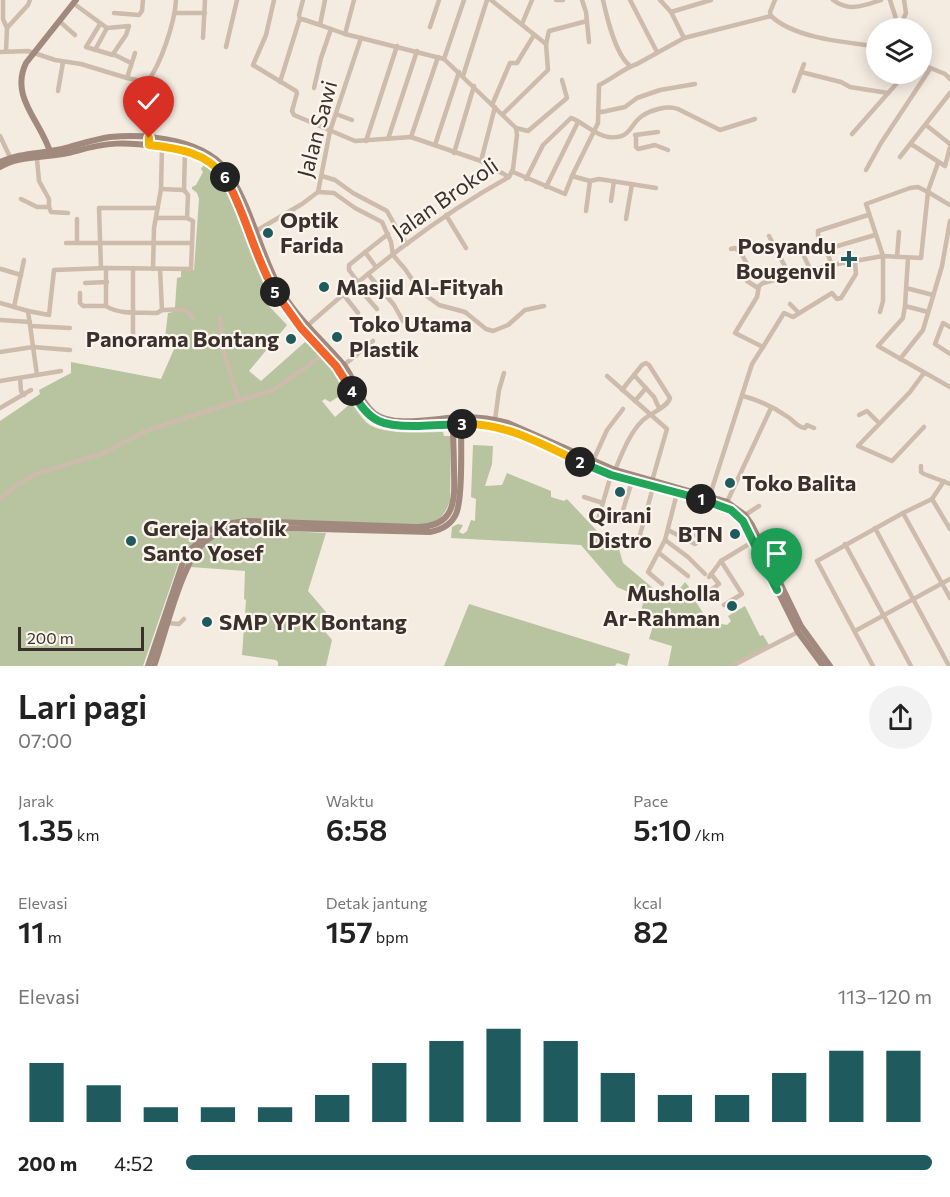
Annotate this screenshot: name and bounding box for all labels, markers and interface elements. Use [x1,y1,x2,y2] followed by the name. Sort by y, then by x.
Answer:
[866,18,932,84] map controls
[866,18,932,84] button: layers
[123,76,174,138] pin
[291,77,342,180] street label: Jalan Sawi
[132,85,165,118] icon: check
[386,151,503,244] street label: Jalan Brokoli
[210,162,240,192] pin: 6
[220,167,230,186] text: 6
[280,206,344,258] place label: Optik Farida
[261,226,275,240] marker: Optik Farida
[736,232,836,284] place label: Posyandu Bougenvil
[840,250,858,268] marker: Posyandu Bougenvil
[336,273,504,300] place label: Masjid Al-Fityah
[260,277,290,307] pin: 5
[317,280,331,294] marker: Masjid Al-Fityah
[270,282,280,301] text: 5
[349,310,472,362] place label: Toko Utama Plastik
[86,325,279,352] place label: Panorama Bontang
[330,330,344,344] marker: Toko Utama Plastik
[284,332,298,346] marker: Panorama Bontang
[337,376,367,406] pin: 4
[347,381,357,400] text: 4
[447,409,477,439] pin: 3
[457,414,467,433] text: 3
[565,447,595,477] pin: 2
[575,452,585,471] text: 2
[742,469,856,496] place label: Toko Balita
[723,476,737,490] marker: Toko Balita
[686,484,716,514] pin: 1
[613,485,627,499] marker: Qirani Distro
[697,489,705,508] text: 1
[588,501,652,553] place label: Qirani Distro
[143,514,287,566] place label: Gereja Katolik Santo Yosef
[678,520,723,547] place label: BTN
[728,527,742,541] marker: BTN
[751,528,802,590] pin
[124,534,138,548] marker: Gereja Katolik Santo Yosef
[760,537,793,570] icon: arrive
[603,579,720,631] place label: Musholla Ar-Rahman
[725,599,739,613] marker: Musholla Ar-Rahman
[219,608,407,635] place label: SMP YPK Bontang
[200,615,214,629] marker: SMP YPK Bontang
[18,624,144,652] scale bar
[27,628,74,647] text: 200 m
[18,685,147,726] text: Lari pagi
[869,686,932,749] button: share
[18,728,72,752] text: 07:00
[18,791,54,810] text: Jarak
[326,791,374,810] text: Waktu
[633,791,668,810] text: Pace
[18,810,74,847] text: 1.35
[326,810,388,847] text: 6:58
[633,810,692,847] text: 5:10
[74,825,99,844] text: km
[692,825,724,844] text: /km
[18,893,68,912] text: Elevasi
[326,893,427,912] text: Detak jantung
[633,893,662,912] text: kcal
[18,912,45,949] text: 11
[326,912,373,949] text: 157
[633,912,669,949] text: 82
[45,927,62,946] text: m
[373,927,409,946] text: bpm
[18,984,80,1008] text: Elevasi
[838,984,932,1008] text: 113–120 m
[18,1151,77,1175] text: 200 m
[114,1151,153,1175] text: 4:52

